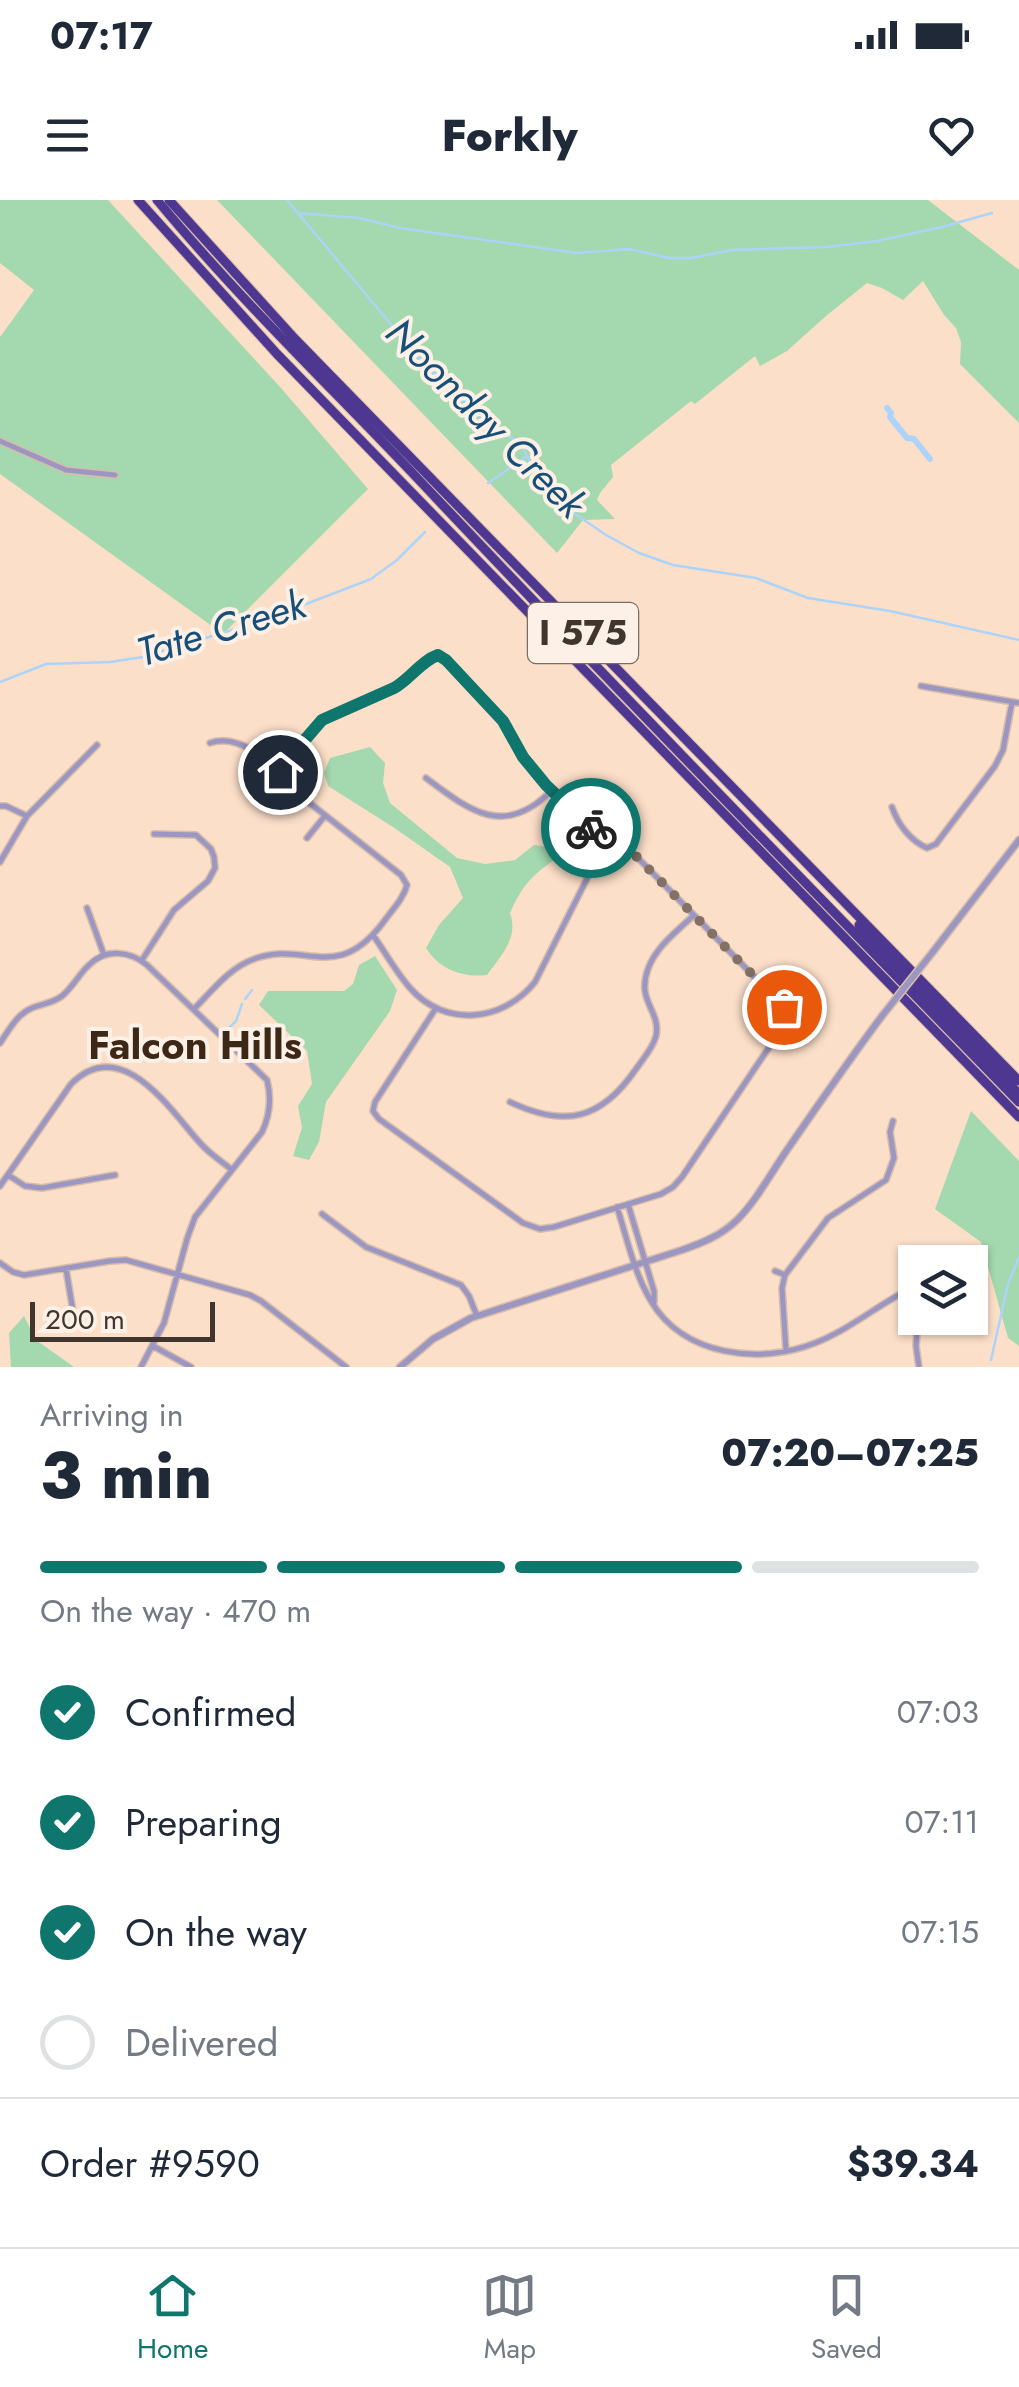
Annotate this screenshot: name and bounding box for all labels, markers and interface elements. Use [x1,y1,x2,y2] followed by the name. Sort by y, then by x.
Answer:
[50,8,153,63] text: 07:17
[442,103,577,168] text: Forkly
[40,108,95,163] icon: menu
[924,108,979,163] icon: heart
[373,305,601,533] water label: Noonday Creek
[129,574,314,681] water label: Tate Creek
[528,603,638,663] road number: I 575
[238,730,323,815] pin
[253,745,308,800] icon: home
[541,778,641,878] courier
[564,801,619,856] icon: bike
[742,965,827,1050] pin
[757,980,812,1035] icon: bag
[88,1016,302,1074] district label: Falcon Hills
[898,1245,988,1335] map controls
[898,1245,988,1335] button: layers
[30,1297,215,1342] scale bar
[45,1299,125,1340] text: 200 m
[40,1392,184,1438] text: Arriving in
[721,1425,979,1480] text: 07:20–07:25
[40,1428,212,1522] text: 3 min
[40,1588,311,1634] text: On the way · 470 m
[40,1685,95,1740] icon: check
[125,1685,296,1740] text: Confirmed
[897,1689,979,1735] text: 07:03
[40,1795,95,1850] icon: check
[125,1795,282,1850] text: Preparing
[905,1799,979,1845] text: 07:11
[40,1905,95,1960] icon: check
[125,1905,307,1960] text: On the way
[901,1909,979,1955] text: 07:15
[125,2015,278,2070] text: Delivered
[40,2136,260,2191] text: Order #9590
[847,2136,979,2191] text: $39.34
[137,2268,208,2369] tab: Home
[482,2268,537,2369] tab: Map
[811,2268,882,2369] tab: Saved

